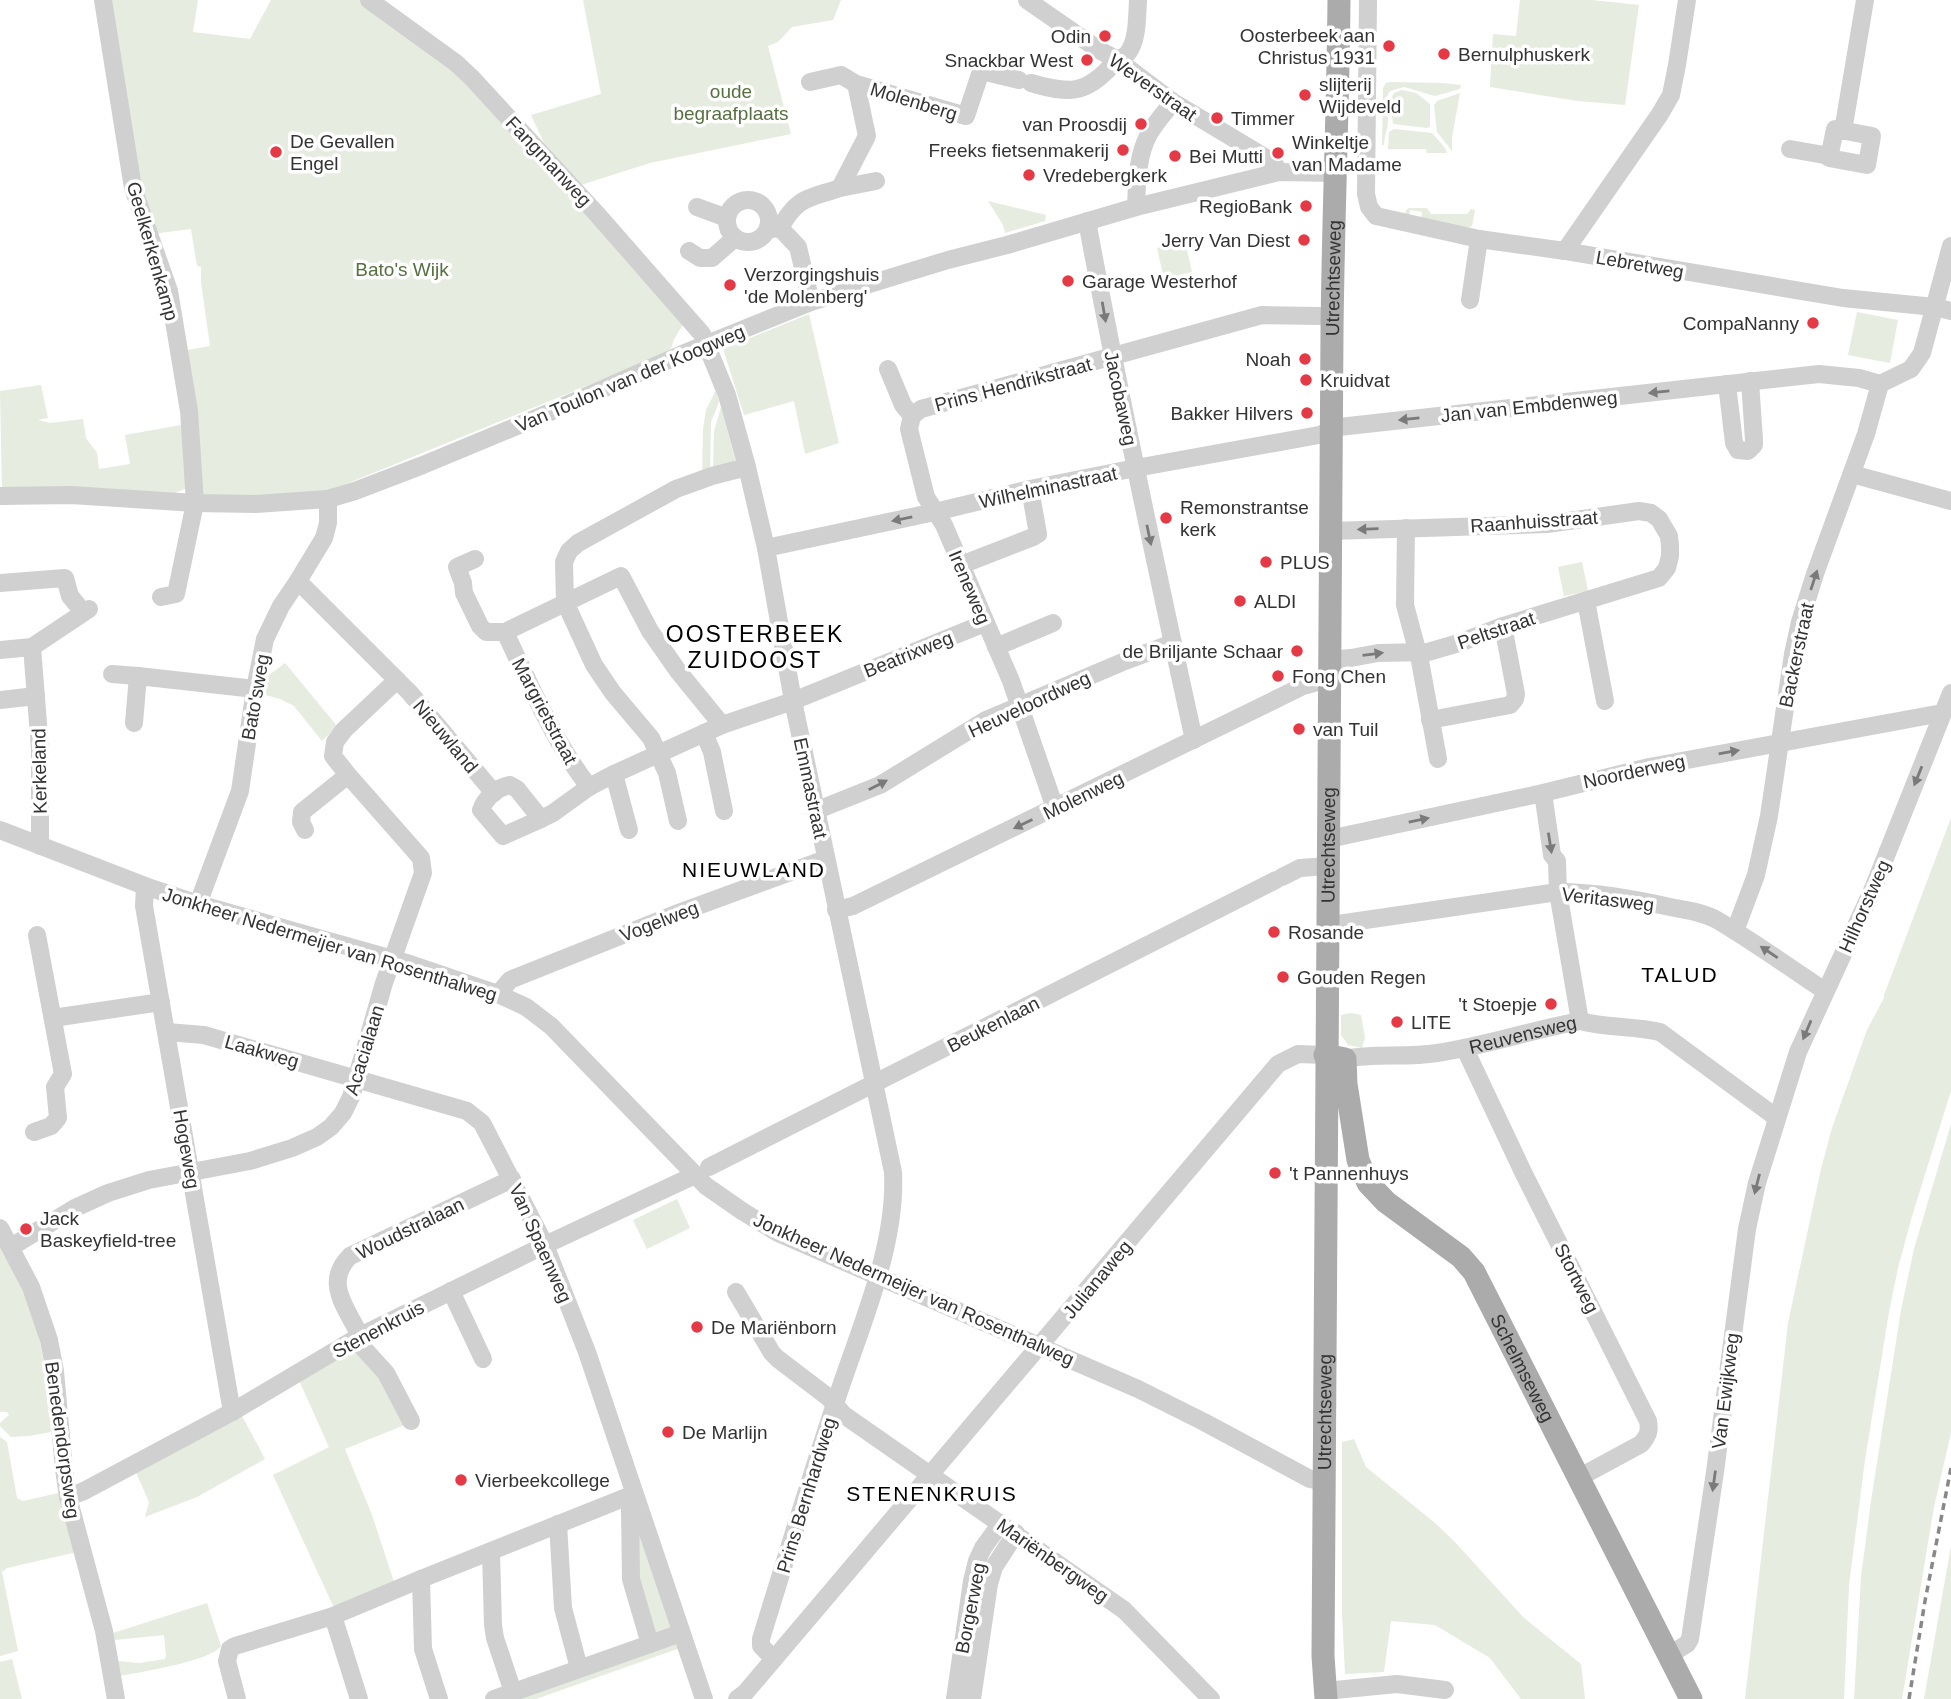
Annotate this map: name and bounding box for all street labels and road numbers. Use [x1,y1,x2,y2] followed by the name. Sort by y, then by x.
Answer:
[1105,50,1201,126] street label: Weverstraat
[868,78,960,125] street label: Molenberg
[502,112,596,211] street label: Fangmanweg
[123,179,182,323] street label: Geelkerkenkamp
[1322,220,1345,336] street label: Utrechtseweg
[1594,246,1685,283] street label: Lebretweg
[513,321,748,436] street label: Van Toulon van der Koogweg
[1100,349,1141,447] street label: Jacobaweg
[932,353,1095,416] street label: Prins Hendrikstraat
[1440,387,1618,426] street label: Jan van Embdenweg
[977,462,1120,512] street label: Wilhelminastraat
[1470,507,1599,536] street label: Raanhuisstraat
[945,547,994,627] street label: Ireneweg
[1775,600,1818,709] street label: Backerstraat
[1455,607,1538,653] street label: Peltstraat
[861,627,956,682] street label: Beatrixweg
[238,652,273,742] street label: Bato'sweg
[508,655,582,769] street label: Margrietstraat
[965,667,1093,742] street label: Heuveloordweg
[409,696,482,777] street label: Nieuwland
[28,728,51,814] street label: Kerkeland
[790,736,832,841] street label: Emmastraat
[1581,750,1687,793] street label: Noorderweg
[1040,767,1127,824] street label: Molenweg
[1317,787,1339,903] street label: Utrechtseweg
[1835,857,1894,956] street label: Hilhorstweg
[160,883,500,1005] street label: Jonkheer Nedermeijer van Rosenthalweg
[1561,883,1655,916] street label: Veritasweg
[617,897,701,946] street label: Vogelweg
[944,992,1043,1057] street label: Beukenlaan
[341,1003,388,1098] street label: Acacialaan
[1467,1012,1578,1058] street label: Reuvensweg
[222,1031,301,1072] street label: Laakweg
[169,1108,204,1190] street label: Hogeweg
[505,1181,576,1306] street label: Van Spaenweg
[353,1193,467,1264] street label: Woudstralaan
[750,1209,1077,1370] street label: Jonkheer Nedermeijer van Rosenthalweg
[1059,1236,1136,1322] street label: Julianaweg
[1550,1240,1603,1316] street label: Stortweg
[329,1297,427,1362] street label: Stenenkruis
[1486,1311,1558,1426] street label: Schelmseweg
[1708,1332,1743,1450] street label: Van Ewijkweg
[1314,1354,1336,1470] street label: Utrechtseweg
[41,1360,84,1520] street label: Benedendorpsweg
[773,1415,840,1575] street label: Prins Bernhardweg
[993,1514,1112,1607] street label: Mariënbergweg
[951,1561,990,1655] street label: Borgerweg

